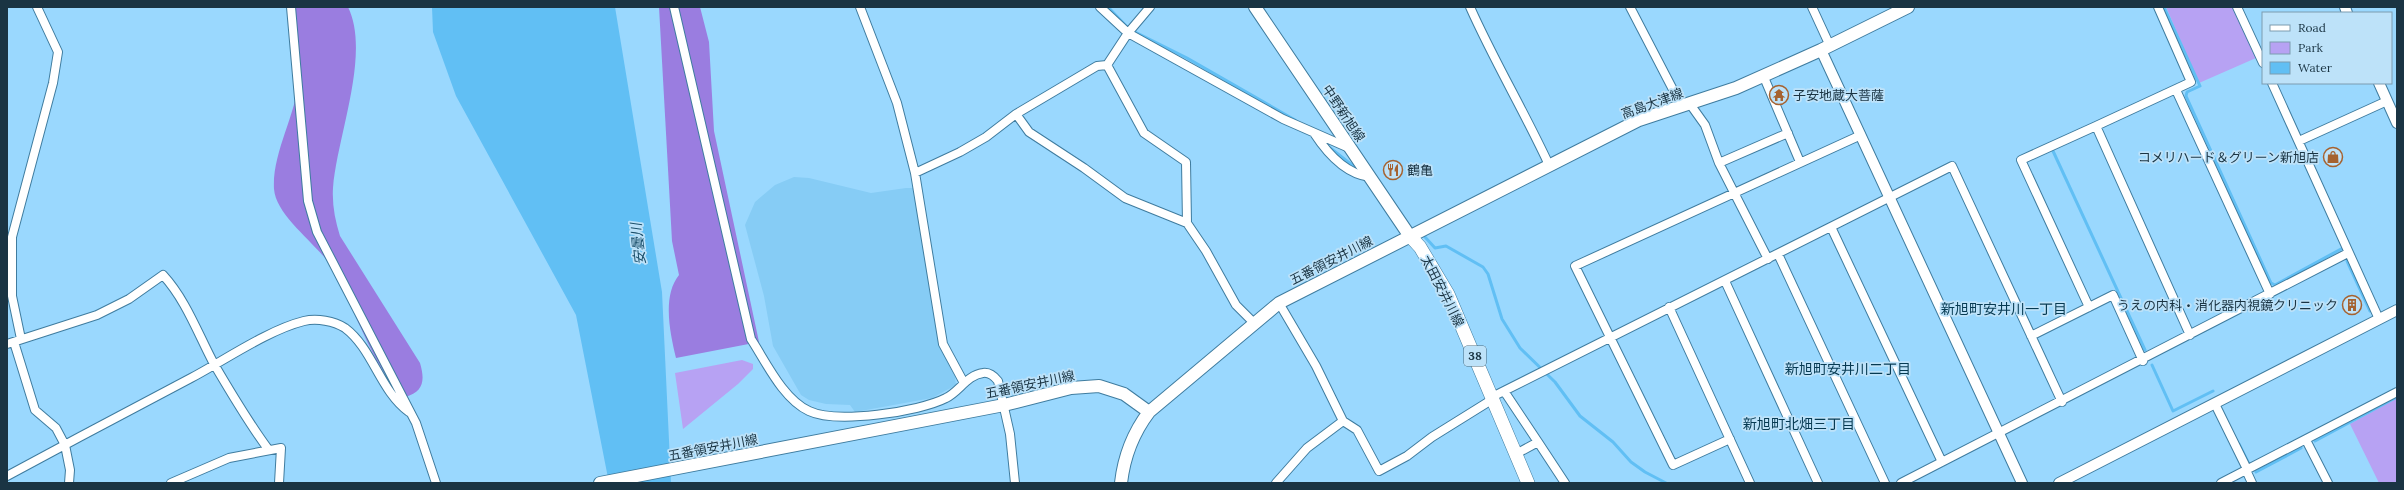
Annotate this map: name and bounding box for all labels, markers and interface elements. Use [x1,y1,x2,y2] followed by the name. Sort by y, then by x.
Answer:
[2262,12,2392,84] legend
[2298,20,2326,35] text: Road
[2298,40,2324,55] text: Park
[2298,60,2333,75] text: Water
[1318,82,1369,145] street label: 中野新旭線
[1619,84,1686,123] street label: 高島大津線
[1768,84,1790,106] temple icon: 子安地蔵大菩薩
[1793,87,1884,104] place label: 子安地蔵大菩薩
[2322,146,2344,168] shop icon: コメリハード＆グリーン新旭店
[2138,149,2319,166] place label: コメリハード＆グリーン新旭店
[1382,159,1404,181] restaurant icon: 鶴亀
[1407,162,1433,179] place label: 鶴亀
[627,220,649,266] water label: 安曇川
[1287,232,1376,289] street label: 五番領安井川線
[1417,253,1468,330] street label: 太田安井川線
[2341,294,2363,316] building icon: うえの内科・消化器内視鏡クリニック
[2117,297,2338,314] place label: うえの内科・消化器内視鏡クリニック
[1941,300,2067,318] district label: 新旭町安井川一丁目
[1464,346,1486,366] road number: 38
[1785,360,1911,378] district label: 新旭町安井川二丁目
[984,367,1076,402] street label: 五番領安井川線
[1743,415,1855,433] district label: 新旭町北畑三丁目
[667,430,759,465] street label: 五番領安井川線

